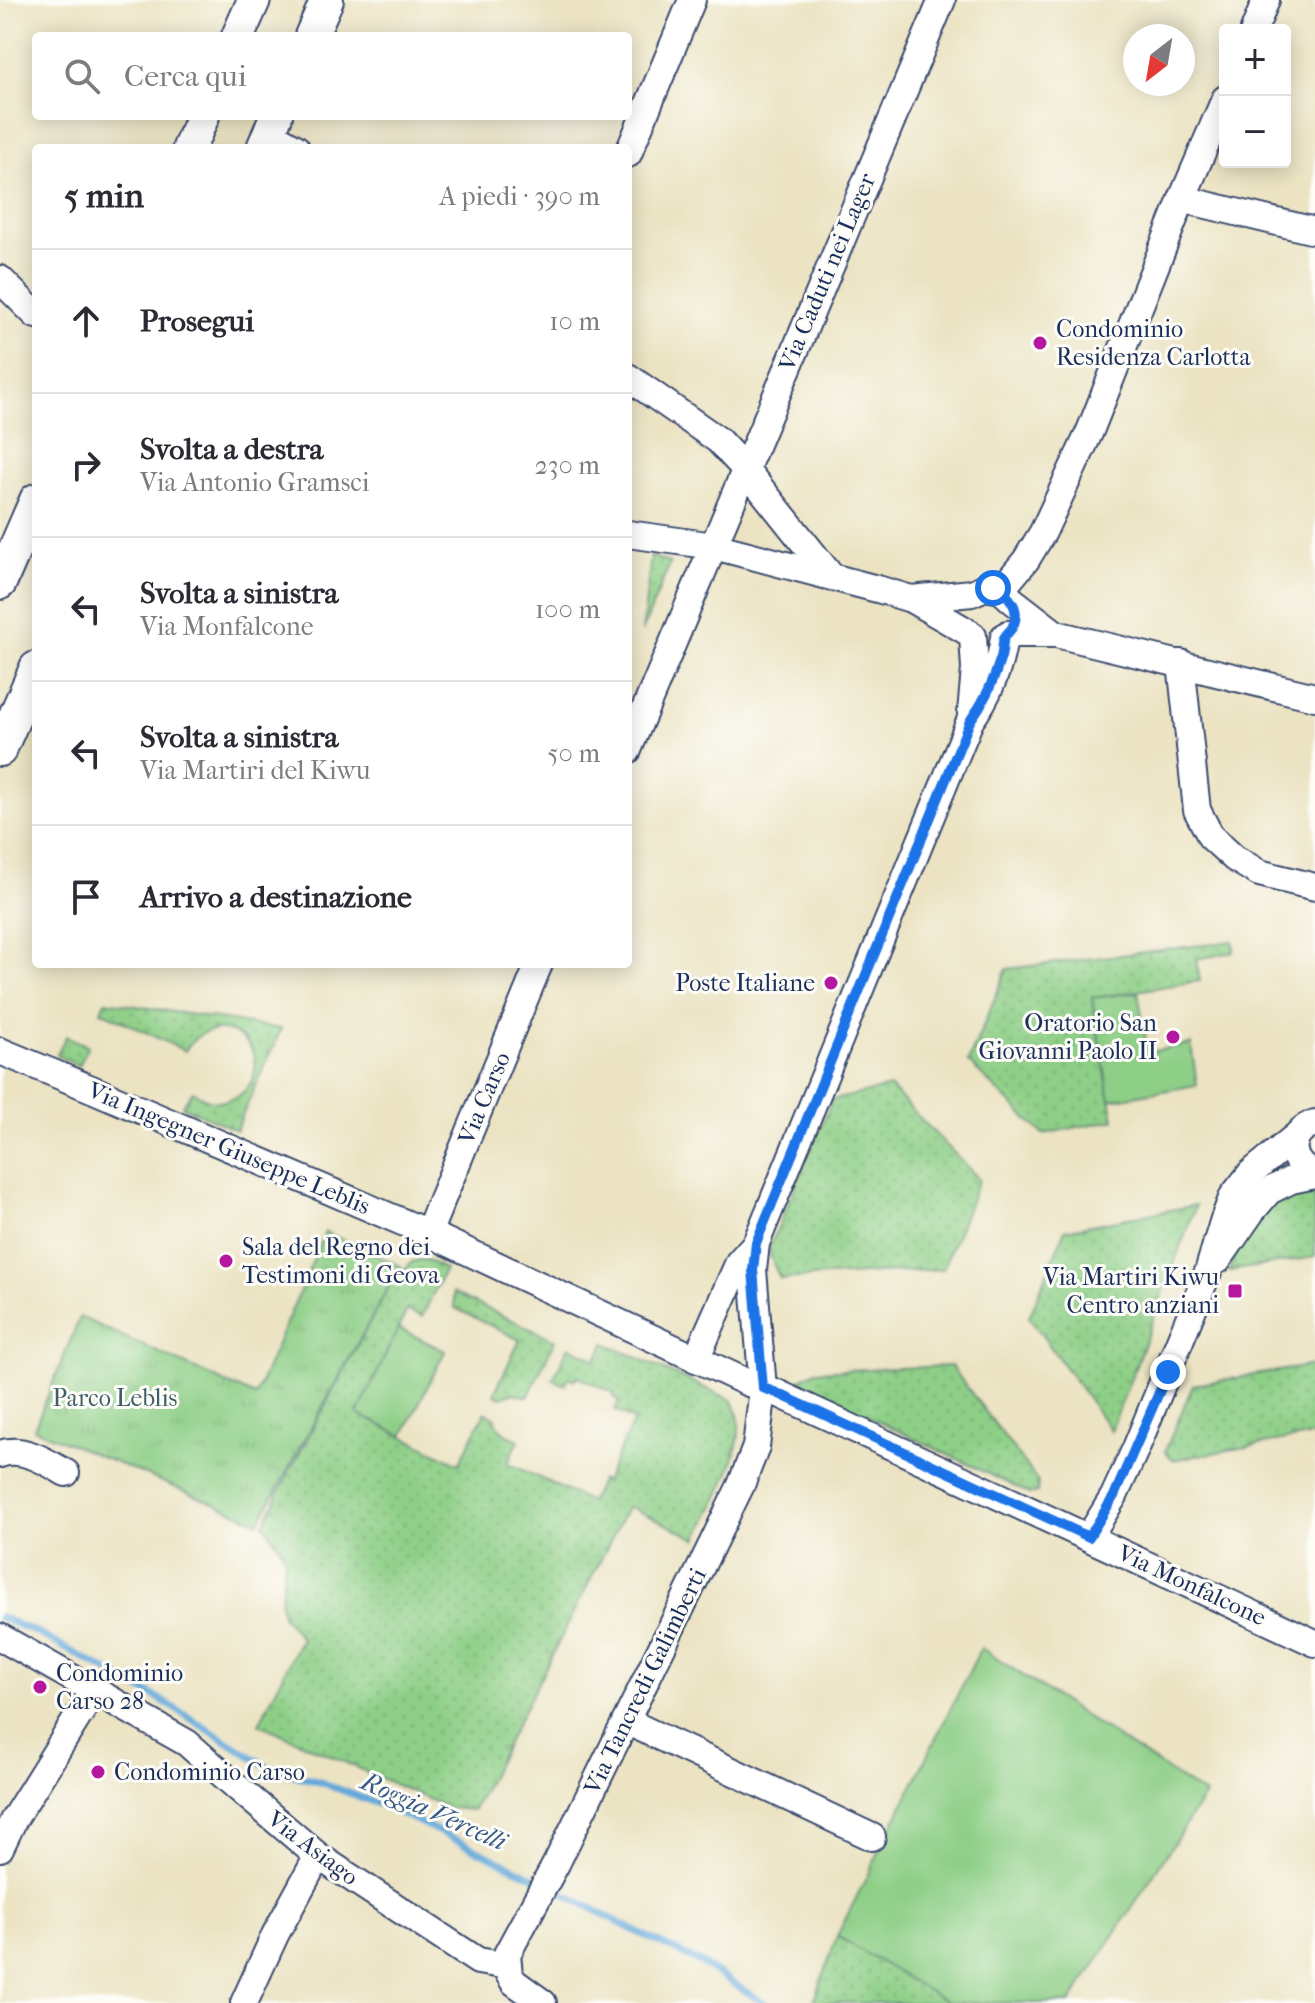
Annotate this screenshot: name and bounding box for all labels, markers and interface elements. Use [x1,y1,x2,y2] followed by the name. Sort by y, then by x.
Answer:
[1123,24,1195,96] north arrow
[1219,24,1291,168] map controls
[1219,24,1291,96] button: +
[32,32,632,120] search box
[60,54,104,98] icon: search
[124,59,247,94] text: Cerca qui
[1219,96,1291,168] button: −
[772,168,882,376] street label: Via Caduti nei Lager
[64,176,144,216] text: 5 min
[439,181,600,212] text: A piedi · 390 m
[64,299,108,343] icon: ahead
[140,304,254,339] text: Prosegui
[549,306,600,337] text: 10 m
[1056,315,1251,371] place label: Condominio Residenza Carlotta
[1031,334,1049,352] marker: Condominio Residenza Carlotta
[140,432,323,467] text: Svolta a destra
[64,443,108,487] icon: right
[534,450,600,481] text: 230 m
[140,467,369,498] text: Via Antonio Gramsci
[975,570,1011,606] route start
[140,576,338,611] text: Svolta a sinistra
[64,587,108,631] icon: left
[535,594,600,625] text: 100 m
[140,611,314,642] text: Via Monfalcone
[140,720,338,755] text: Svolta a sinistra
[64,731,108,775] icon: left
[547,738,600,769] text: 50 m
[140,755,370,786] text: Via Martiri del Kiwu
[64,875,108,919] icon: arrive
[140,880,412,915] text: Arrivo a destinazione
[675,969,815,997] place label: Poste Italiane
[822,974,840,992] marker: Poste Italiane
[979,1009,1157,1065] place label: Oratorio San Giovanni Paolo II
[1164,1028,1182,1046] marker: Oratorio San Giovanni Paolo II
[452,1048,516,1149] street label: Via Carso
[83,1075,374,1220] street label: Via Ingegner Giuseppe Leblis
[242,1233,440,1289] place label: Sala del Regno dei Testimoni di Geova
[217,1252,235,1270] marker: Sala del Regno dei Testimoni di Geova
[1042,1263,1219,1319] place label: Via Martiri Kiwu Centro anziani
[1226,1282,1244,1300] marker: Via Martiri Kiwu Centro anziani
[1150,1354,1186,1390] route end
[53,1384,178,1412] park label: Parco Leblis
[1113,1538,1271,1632] street label: Via Monfalcone
[578,1563,712,1799] street label: Via Tancredi Galimberti
[56,1659,183,1715] place label: Condominio Carso 28
[31,1678,49,1696] marker: Condominio Carso 28
[114,1758,305,1786] place label: Condominio Carso
[89,1763,107,1781] marker: Condominio Carso
[355,1765,513,1858] water label: Roggia Vercelli
[261,1804,364,1891] street label: Via Asiago

